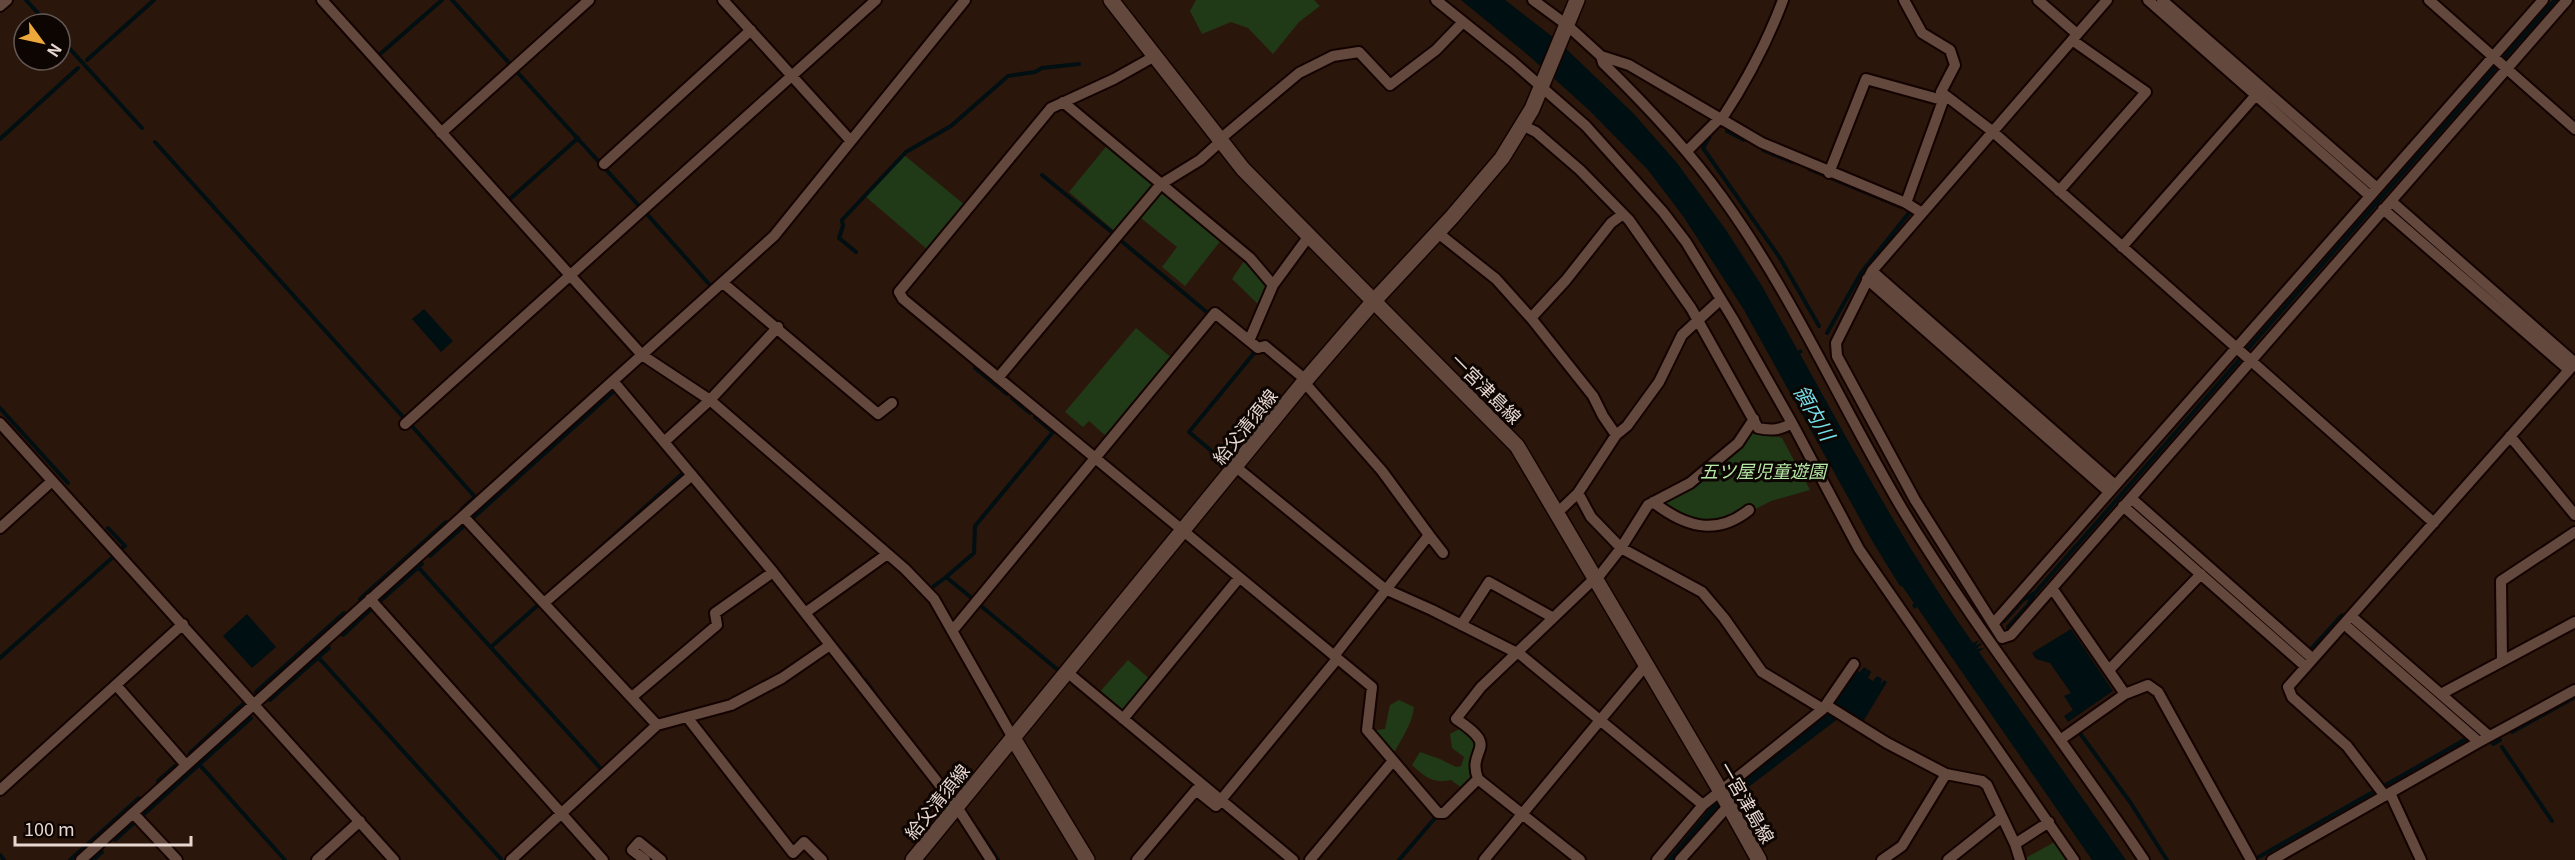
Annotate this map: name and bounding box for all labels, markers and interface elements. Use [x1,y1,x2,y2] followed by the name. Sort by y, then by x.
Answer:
[12,12,72,72] north arrow
[42,39,69,62] text: N
[1446,347,1528,429] street label: 一宮津島線
[1787,379,1844,447] water label: 領内川
[1206,383,1282,469] street label: 給父清須線
[1700,457,1829,483] park label: 五ツ屋児童遊園
[1714,757,1782,847] street label: 一宮津島線
[898,758,974,844] street label: 給父清須線
[15,809,190,847] scale bar
[24,815,75,841] text: 100 m

